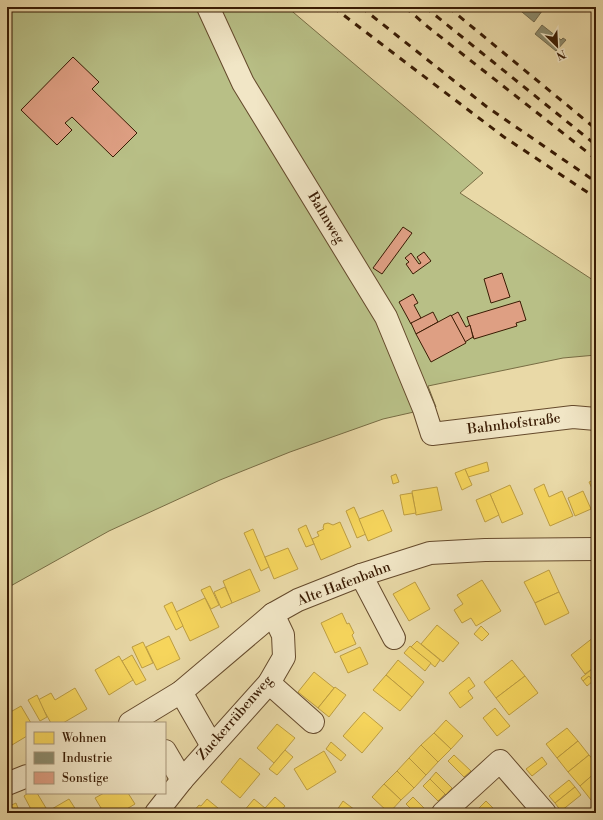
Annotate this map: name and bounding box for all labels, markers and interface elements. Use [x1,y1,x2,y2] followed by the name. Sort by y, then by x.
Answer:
[537,26,577,66] north arrow
[554,46,567,63] text: N
[303,188,349,248] street label: Bahnweg
[465,409,562,439] street label: Bahnhofstraße
[294,558,394,610] street label: Alte Hafenbahn
[193,671,277,764] street label: Zuckerrübenweg
[26,722,166,794] legend
[61,731,106,746] text: Wohnen
[62,751,112,766] text: Industrie
[62,771,108,786] text: Sonstige

